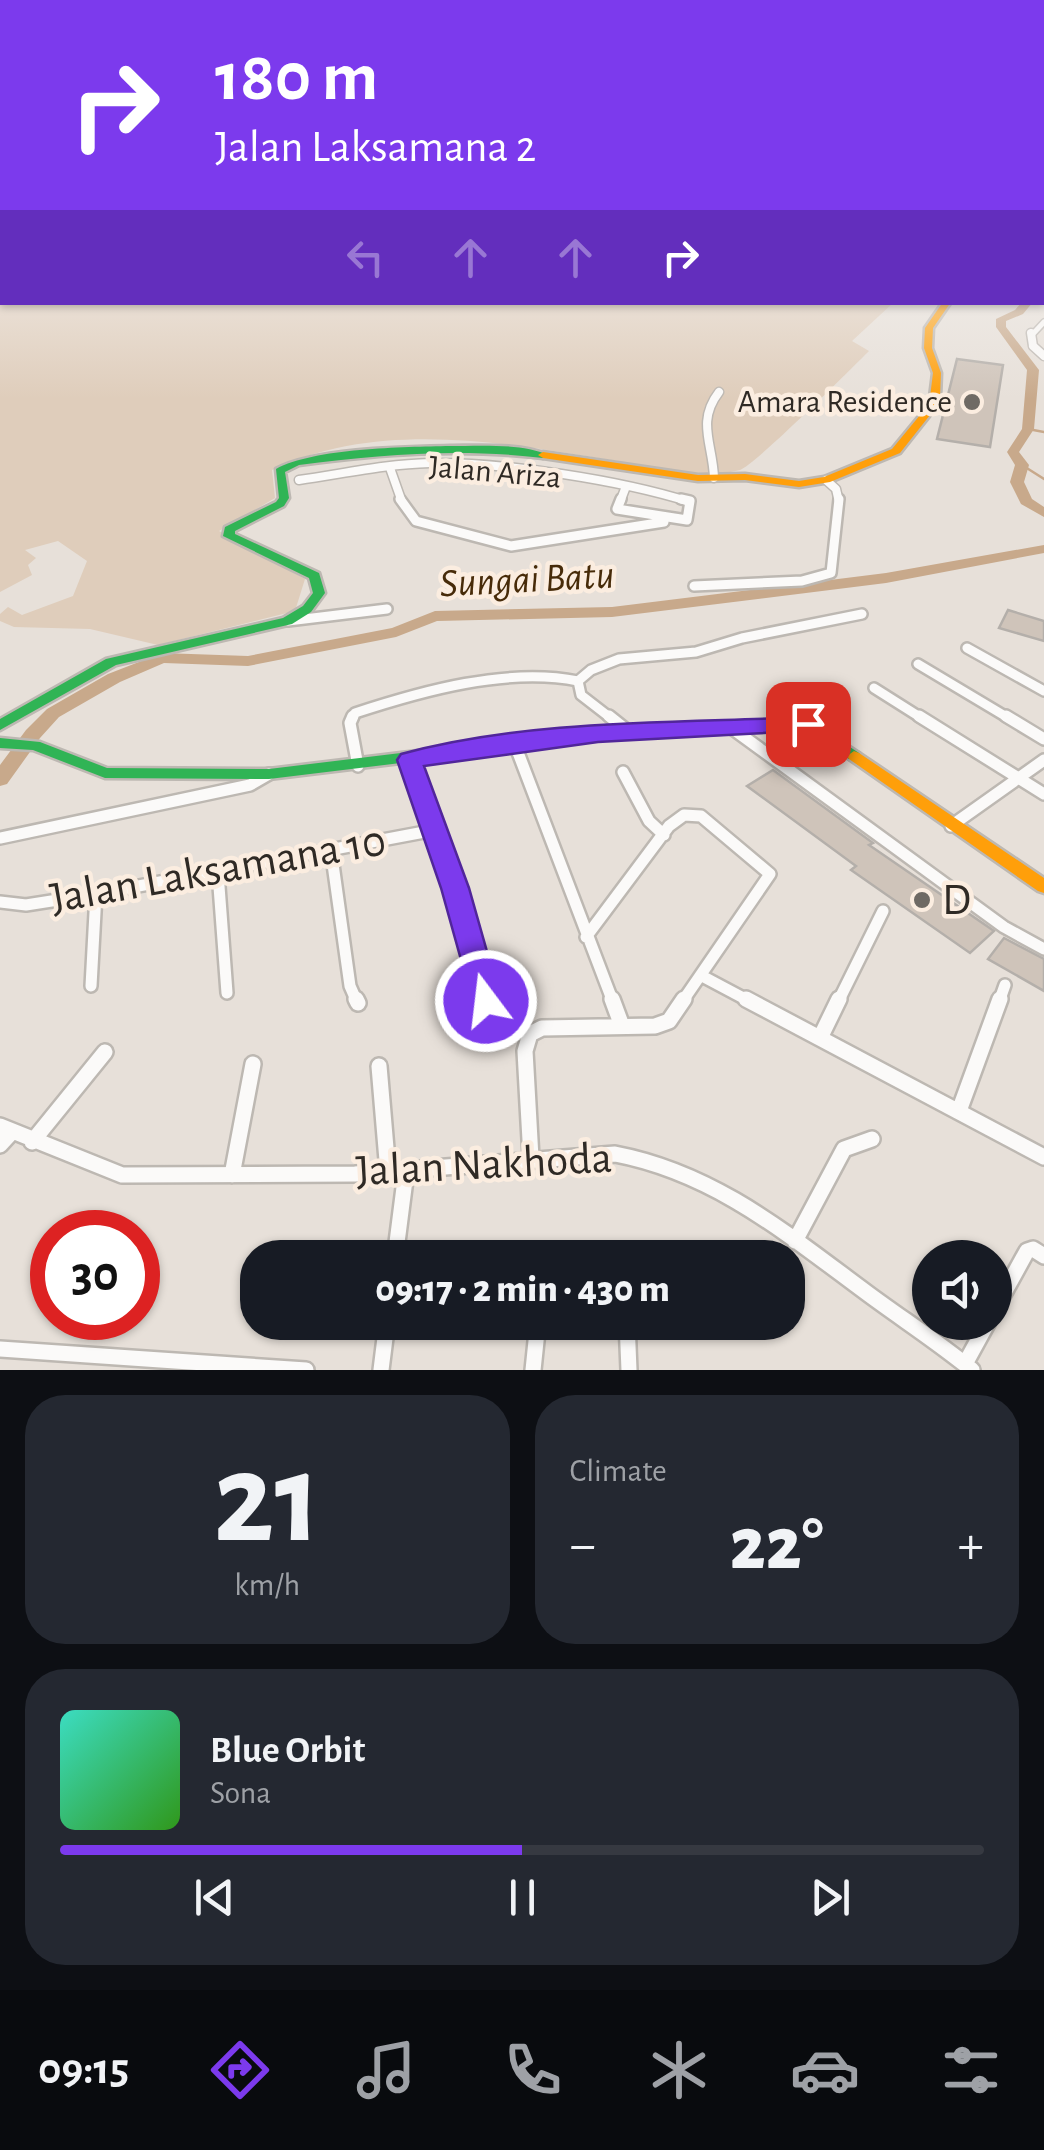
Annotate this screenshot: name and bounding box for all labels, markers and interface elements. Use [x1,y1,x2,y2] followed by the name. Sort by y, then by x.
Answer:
[50,40,180,170] icon: right
[215,43,378,113] text: 180 m
[215,125,536,170] text: Jalan Laksamana 2
[338,230,393,285] icon: left
[443,230,498,285] icon: ahead
[548,230,603,285] icon: ahead
[653,230,708,285] icon: right
[738,386,952,418] place label: Amara Residence
[961,391,983,413] marker: Amara Residence
[428,450,562,494] street label: Jalan Ariza
[439,555,615,605] water label: Sungai Batu
[766,682,851,767] pin
[781,697,836,752] icon: arrive
[47,818,389,922] street label: Jalan Laksamana 10
[942,878,971,923] place label: D
[911,889,933,911] marker: D
[434,949,538,1053] position arrow
[355,1136,613,1194] street label: Jalan Nakhoda
[30,1210,160,1340] speed limit sign: 30
[912,1240,1012,1340] map controls
[912,1240,1012,1340] button: sound
[375,1271,670,1309] text: 09:17 · 2 min · 430 m
[213,1436,321,1566] text: 21
[570,1455,667,1487] text: Climate
[730,1508,824,1583] text: 22°
[570,1518,596,1573] text: −
[958,1518,984,1573] text: +
[234,1569,300,1601] text: km/h
[210,1732,365,1770] text: Blue Orbit
[210,1777,271,1809] text: Sona
[187,1870,242,1925] icon: previous
[495,1870,550,1925] icon: pause
[803,1870,858,1925] icon: next
[205,2035,275,2105] icon: directions
[351,2035,421,2105] icon: music
[498,2035,568,2105] icon: phone
[644,2035,714,2105] icon: climate
[790,2035,860,2105] icon: car
[936,2035,1006,2105] icon: filters
[38,2047,129,2092] text: 09:15

